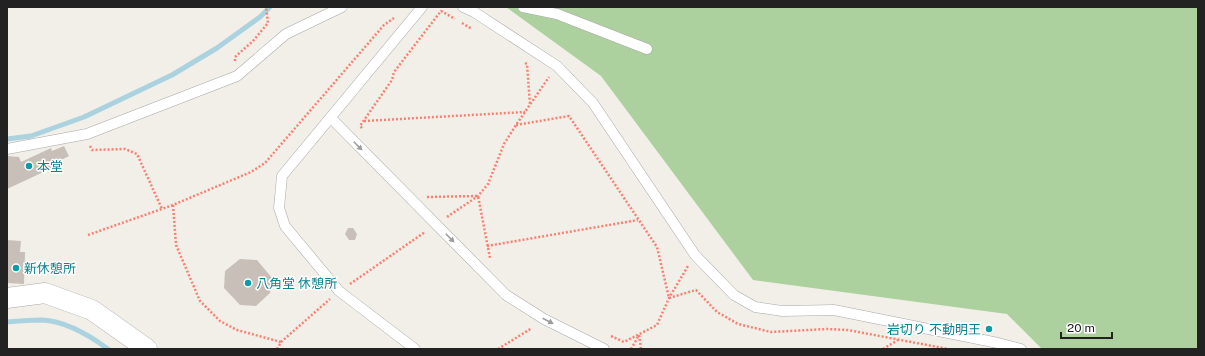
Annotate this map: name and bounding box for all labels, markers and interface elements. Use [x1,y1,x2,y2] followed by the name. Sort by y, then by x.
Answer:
[353,141,363,151] one-way arrow
[37,159,63,174] place label: 本堂
[24,161,34,171] marker: 本堂
[445,233,454,243] one-way arrow
[24,261,76,276] place label: 新休憩所
[11,263,21,273] marker: 新休憩所
[256,276,337,291] place label: 八角堂 休憩所
[243,278,253,288] marker: 八角堂 休憩所
[1061,314,1112,340] scale bar
[543,318,554,325] one-way arrow
[1067,321,1095,335] text: 20 m
[887,322,981,337] place label: 岩切り 不動明王
[984,324,994,334] marker: 岩切り 不動明王

